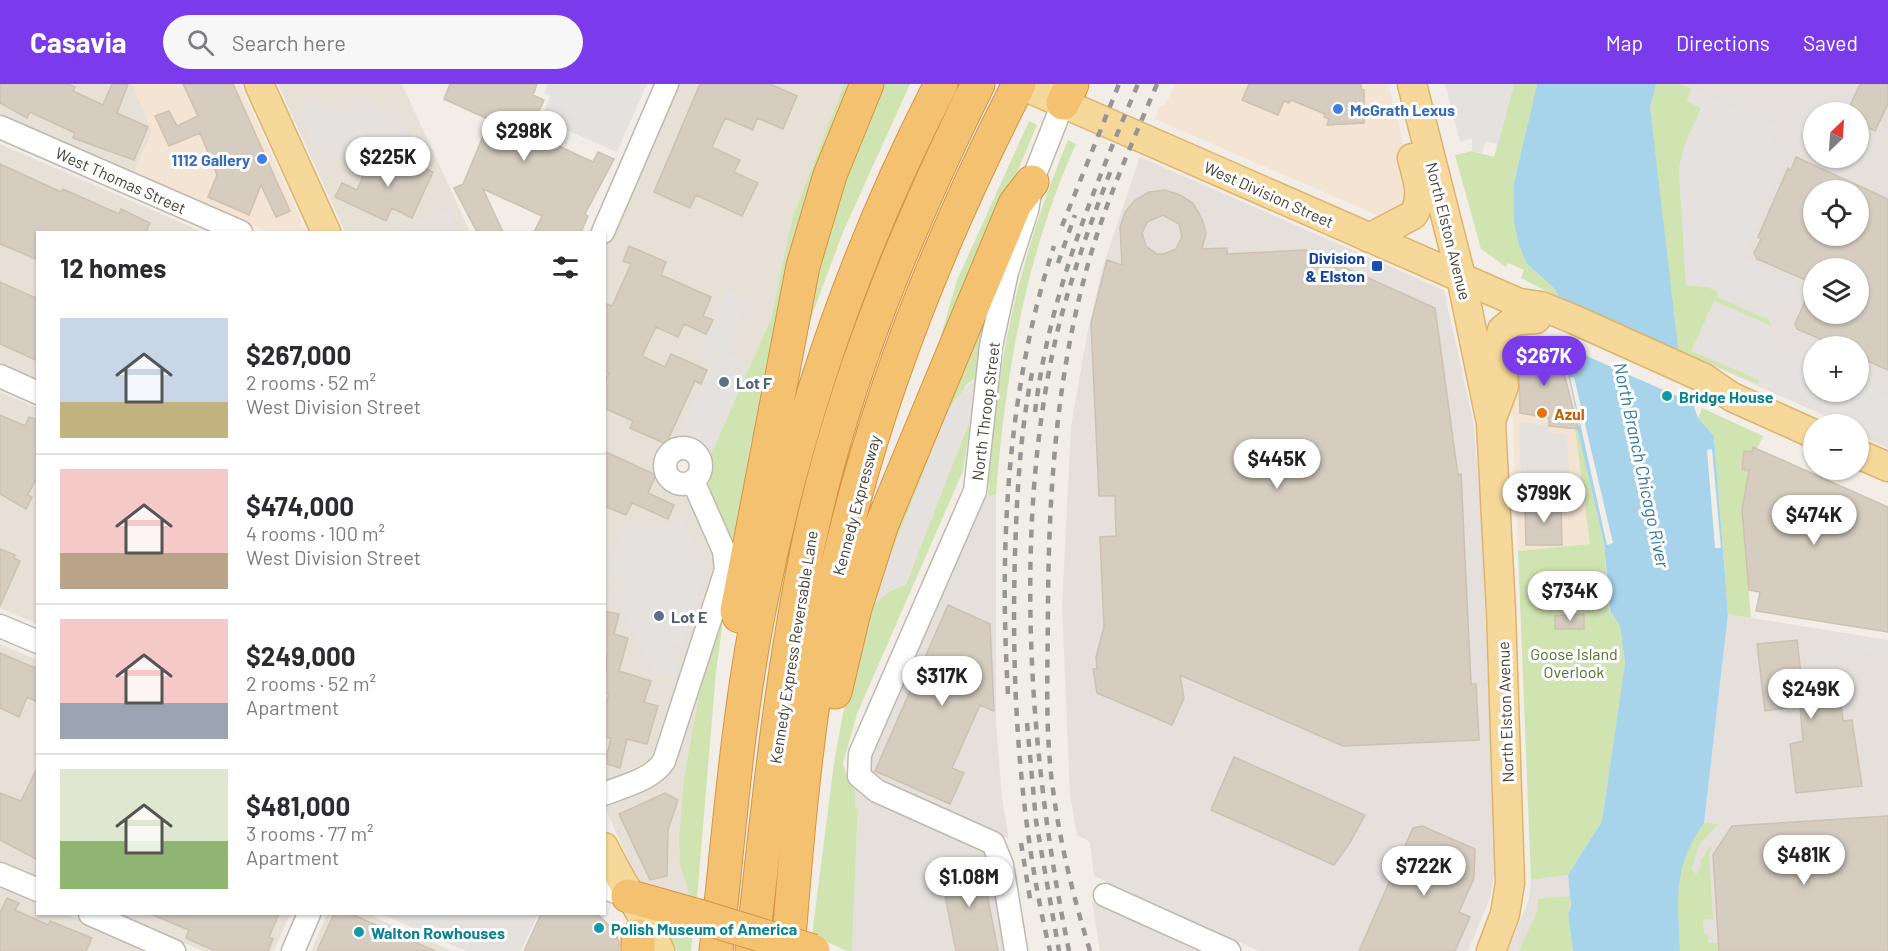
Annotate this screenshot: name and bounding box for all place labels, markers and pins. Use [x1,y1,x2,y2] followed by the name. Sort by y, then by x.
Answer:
[1350,100,1455,119] place label: McGrath Lexus
[1331,102,1345,116] marker: McGrath Lexus
[482,111,566,162] pin: $298K
[346,137,430,188] pin: $225K
[172,150,250,169] place label: 1112 Gallery
[255,152,269,166] marker: 1112 Gallery
[1306,248,1365,285] place label: Division & Elston
[1370,259,1384,273] marker: Division & Elston
[1502,336,1586,387] pin: $267K
[736,373,772,392] place label: Lot F
[717,375,731,389] marker: Lot F
[1679,387,1774,406] place label: Bridge House
[1660,389,1674,403] marker: Bridge House
[1554,404,1585,423] place label: Azul
[1535,406,1549,420] marker: Azul
[1235,439,1319,490] pin: $445K
[1502,473,1586,524] pin: $799K
[1772,495,1856,546] pin: $474K
[1528,571,1612,622] pin: $734K
[671,607,707,626] place label: Lot E
[652,609,666,623] marker: Lot E
[900,656,984,707] pin: $317K
[1769,669,1853,720] pin: $249K
[1762,835,1846,886] pin: $481K
[1382,846,1466,897] pin: $722K
[920,857,1018,908] pin: $1.08M
[611,919,797,938] place label: Polish Museum of America
[592,921,606,935] marker: Polish Museum of America
[371,923,505,942] place label: Walton Rowhouses
[352,925,366,939] marker: Walton Rowhouses

